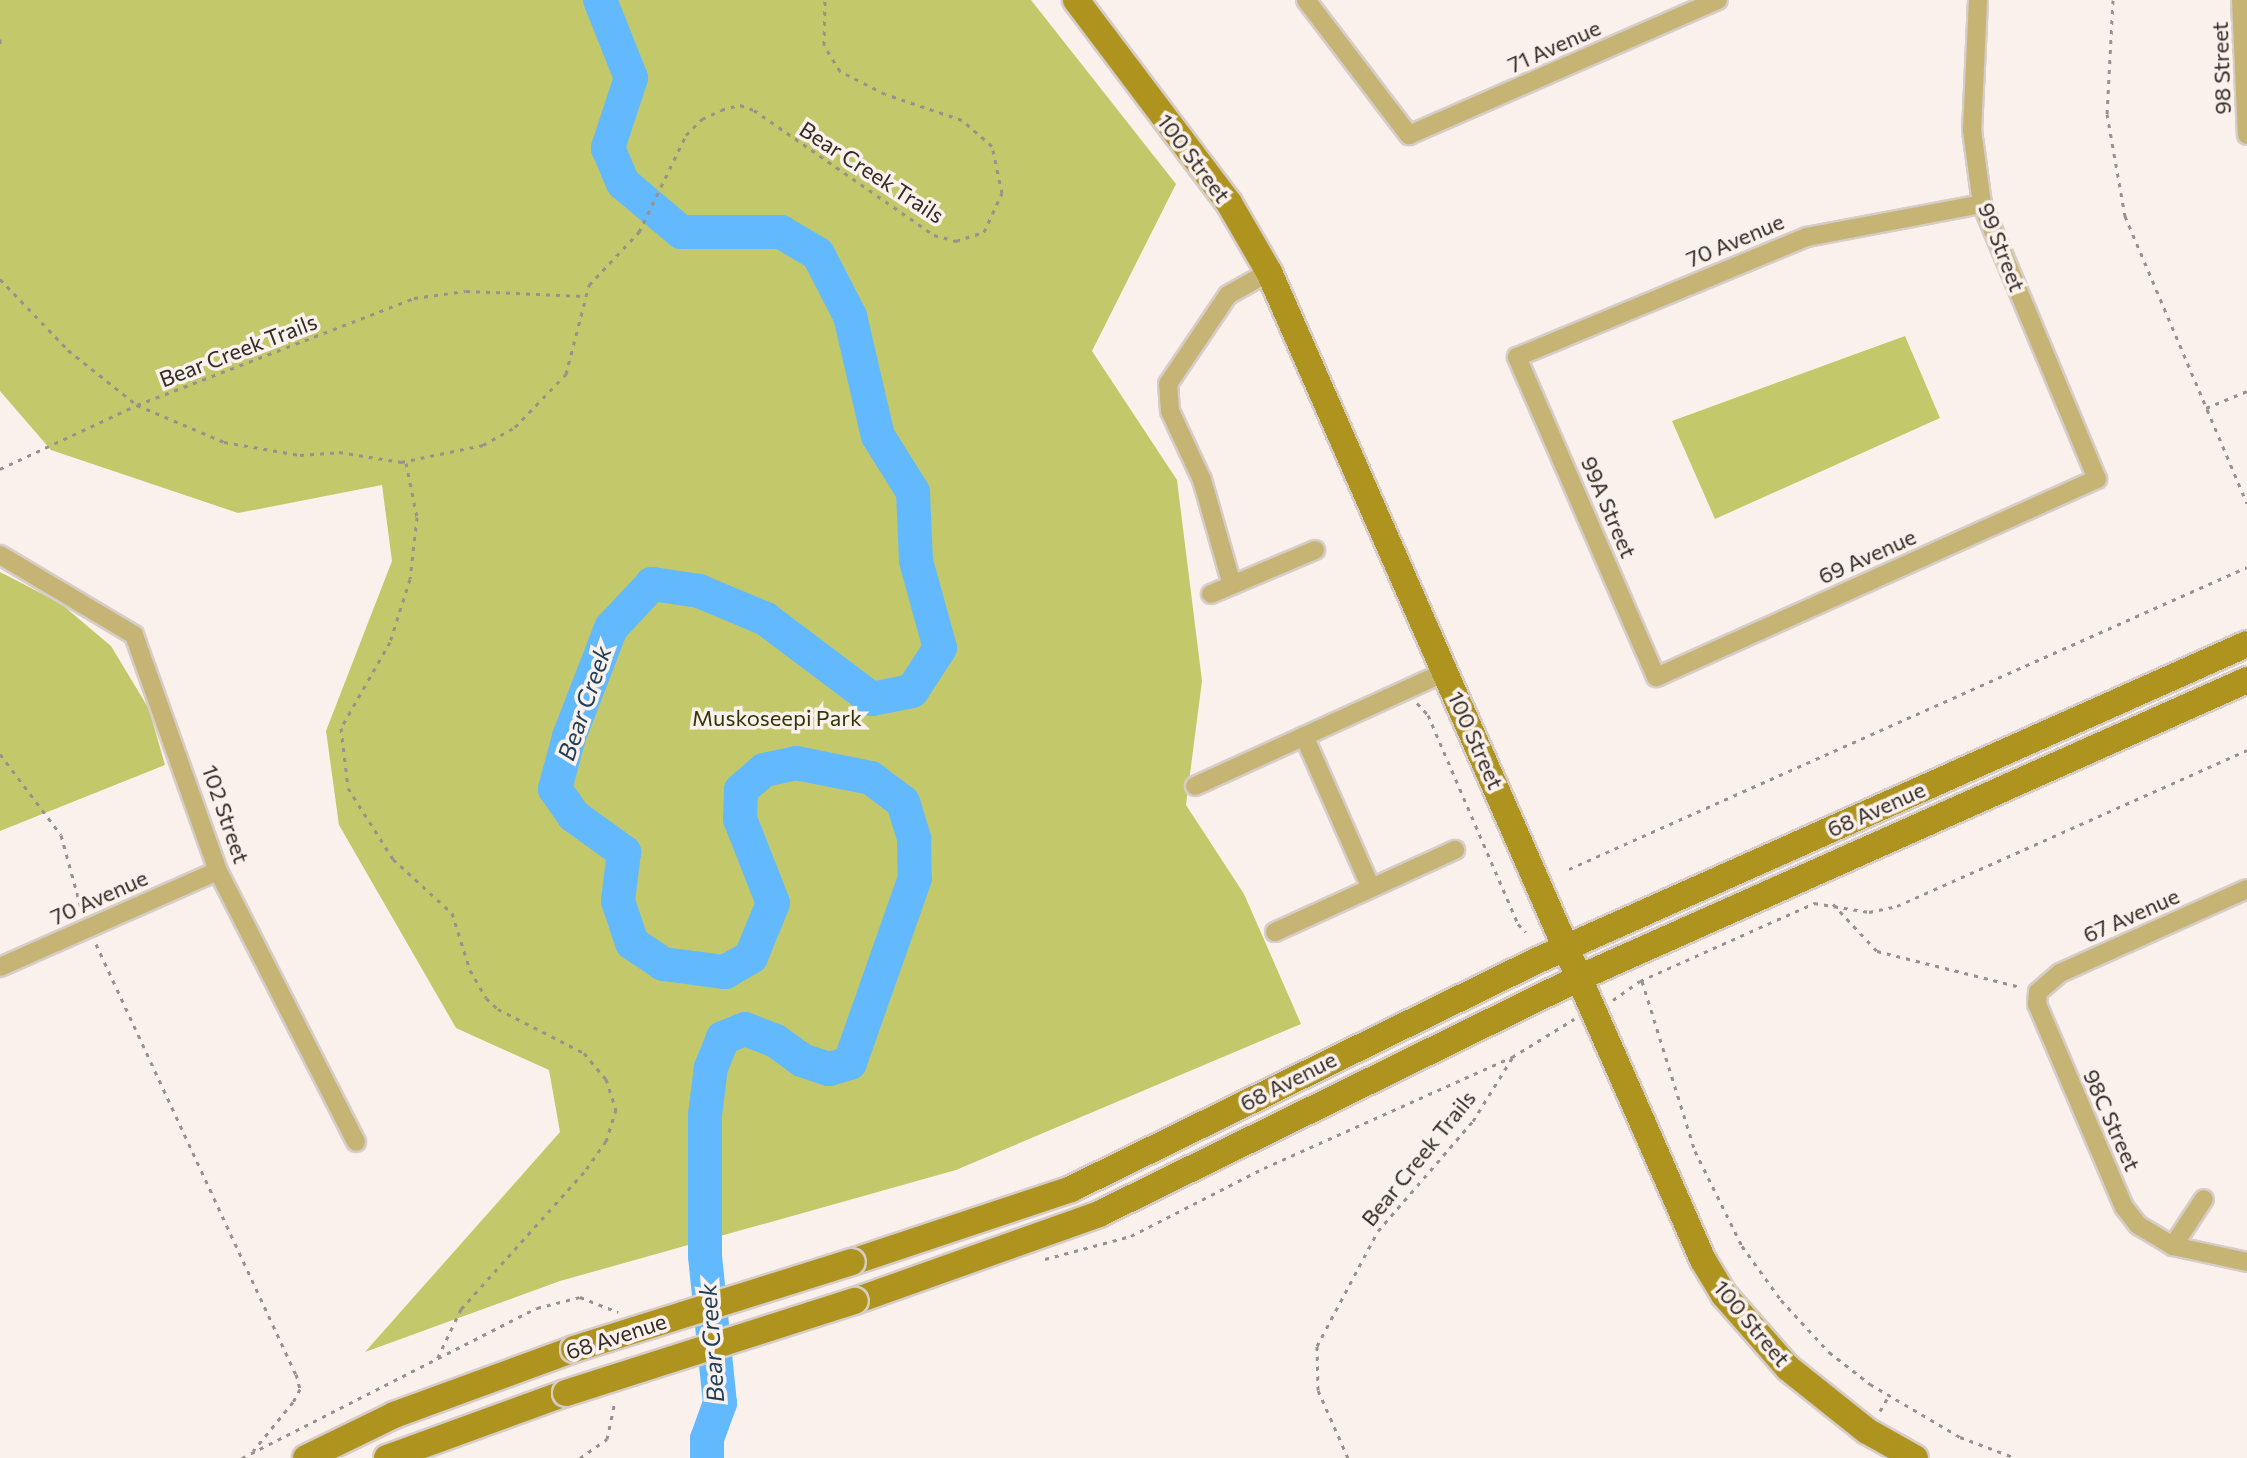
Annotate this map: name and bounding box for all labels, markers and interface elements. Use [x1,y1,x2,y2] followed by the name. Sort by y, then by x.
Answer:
[1504,14,1604,78] street label: 71 Avenue
[2206,21,2236,115] street label: 98 Street
[1152,108,1236,208] street label: 100 Street
[795,116,949,228] street label: Bear Creek Trails
[1973,199,2031,295] street label: 99 Street
[1682,208,1788,272] street label: 70 Avenue
[155,308,321,392] street label: Bear Creek Trails
[1576,452,1642,562] street label: 99A Street
[1814,523,1920,589] street label: 69 Avenue
[551,642,617,764] water label: Bear Creek
[1443,687,1509,793] street label: 100 Street
[692,705,862,731] park label: Muskoseepi Park
[197,761,255,867] street label: 102 Street
[1823,776,1929,842] street label: 68 Avenue
[46,864,152,930] street label: 70 Avenue
[2079,882,2183,948] street label: 67 Avenue
[1236,1046,1340,1116] street label: 68 Avenue
[2078,1065,2146,1175] street label: 98C Street
[1355,1085,1481,1231] street label: Bear Creek Trails
[1708,1274,1796,1372] street label: 100 Street
[692,1283,730,1403] water label: Bear Creek
[562,1307,670,1365] street label: 68 Avenue

